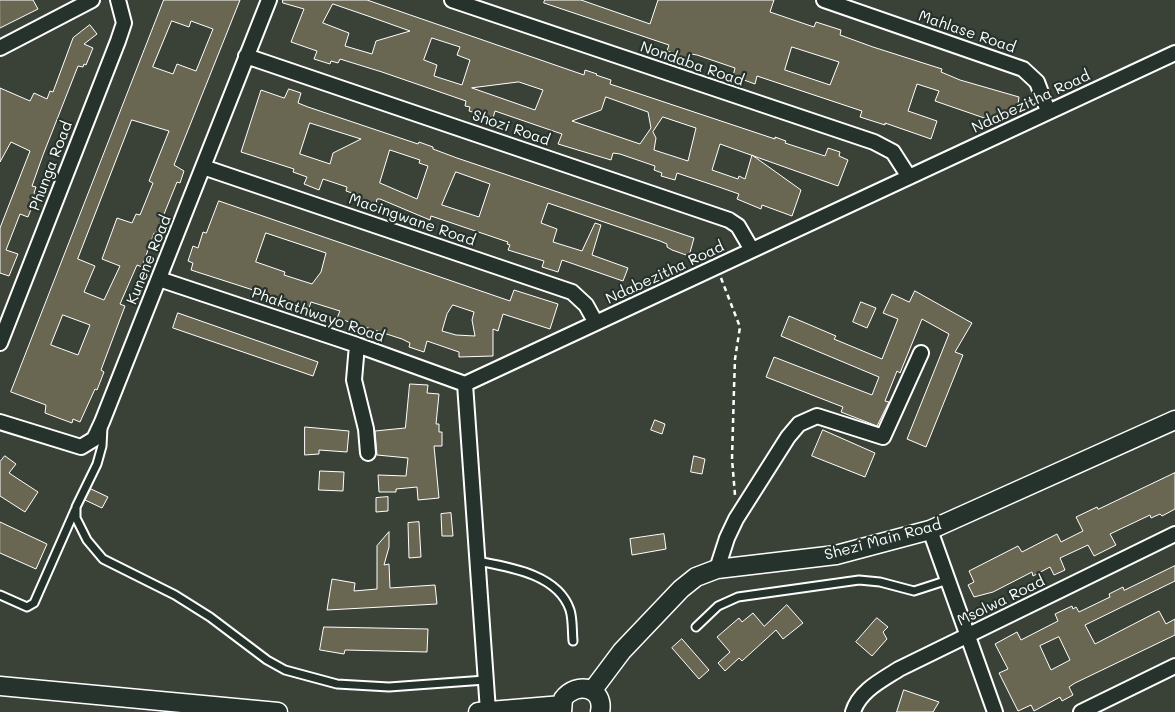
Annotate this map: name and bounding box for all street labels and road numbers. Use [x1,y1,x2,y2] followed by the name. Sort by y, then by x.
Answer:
[916,7,1018,57] street label: Mahlase Road
[638,38,746,90] street label: Nondaba Road
[969,67,1093,137] street label: Ndabezitha Road
[470,106,552,150] street label: Shozi Road
[26,119,76,213] street label: Phunga Road
[346,190,478,250] street label: Macingwane Road
[123,213,175,307] street label: Kunene Road
[603,238,727,308] street label: Ndabezitha Road
[249,284,387,346] street label: Phakathwayo Road
[823,516,943,564] street label: Shezi Main Road
[954,572,1048,630] street label: Msolwa Road

